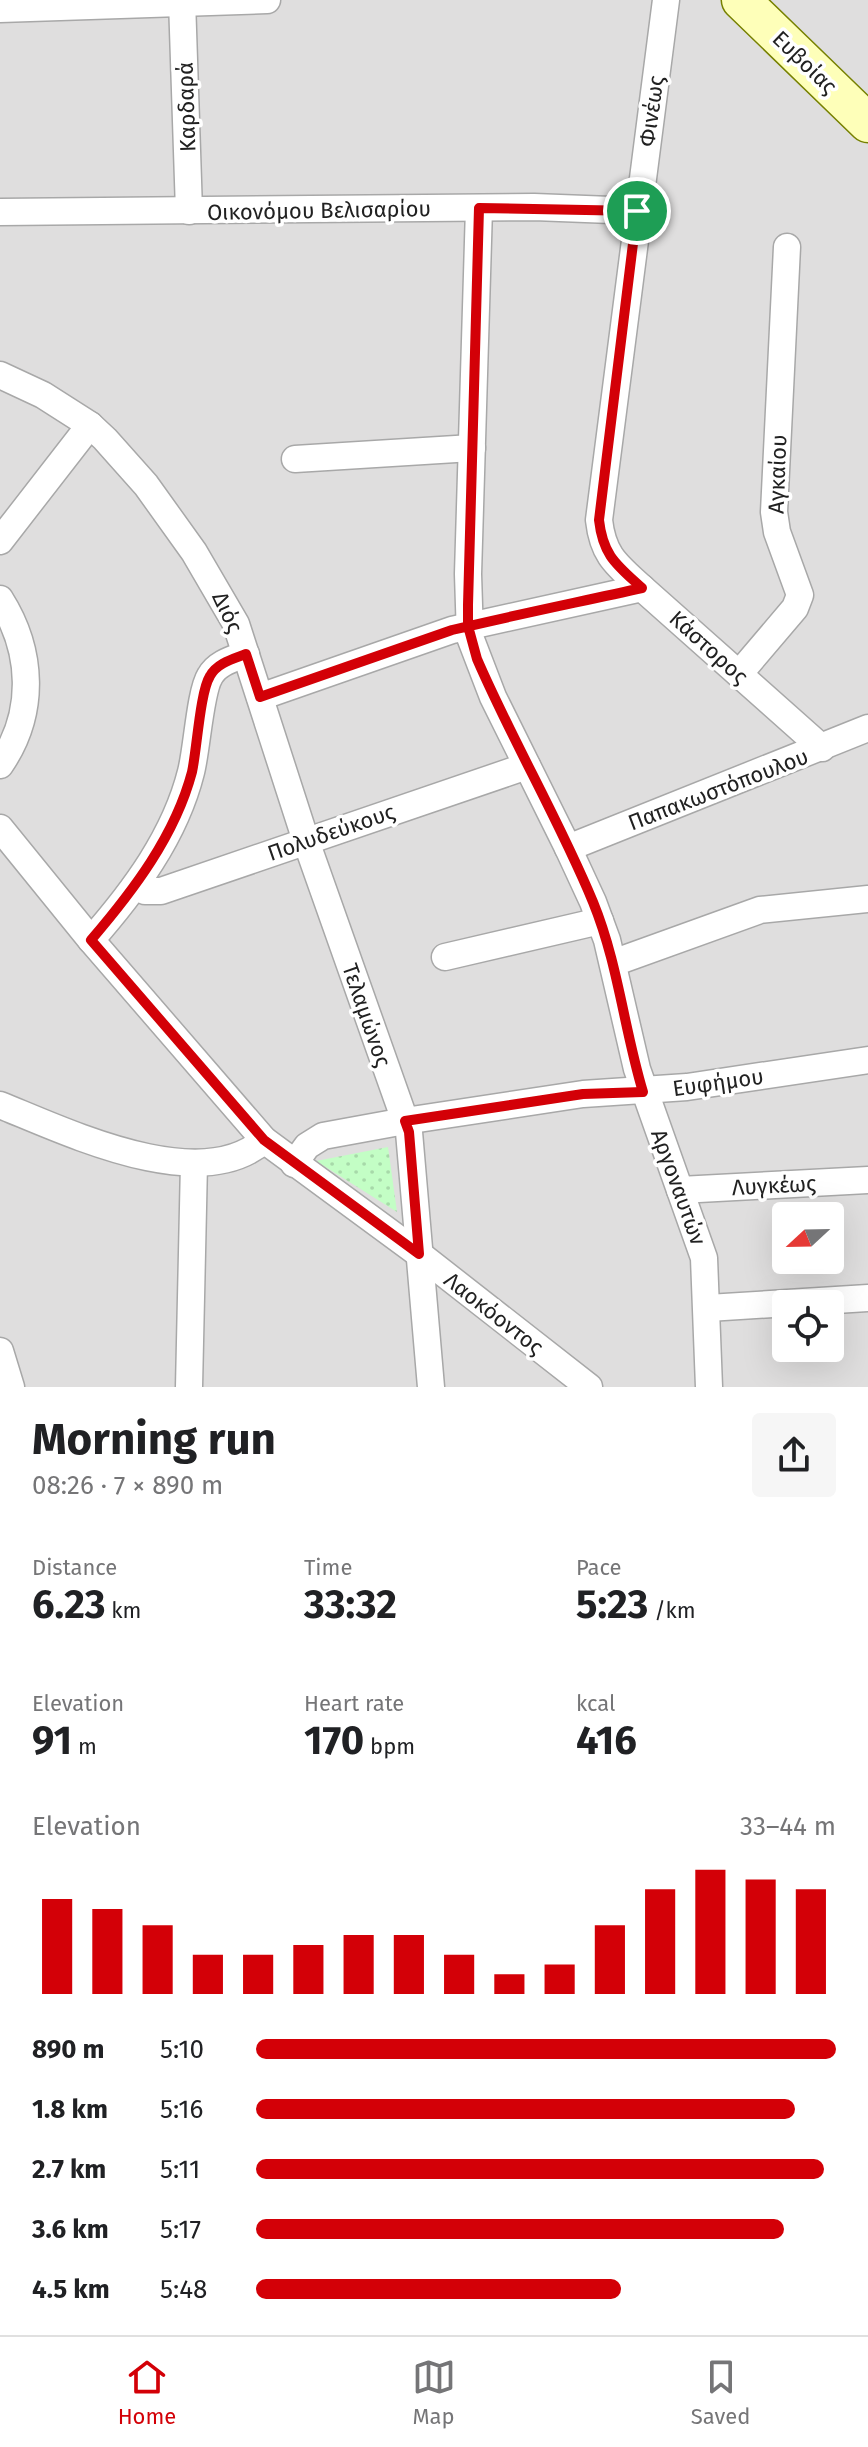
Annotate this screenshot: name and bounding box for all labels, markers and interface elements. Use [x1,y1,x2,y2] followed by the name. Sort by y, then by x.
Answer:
[767,25,843,100] street label: Ευβοίας
[171,62,202,152] street label: Καρδαρά
[633,74,670,148] street label: Φινέως
[603,177,671,245] pin
[615,189,659,233] icon: arrive
[207,195,431,226] street label: Οικονόμου Βελισαρίου
[763,434,792,514] street label: Αγκαίου
[206,587,249,637] street label: Διός
[664,605,754,690] street label: Κάστορος
[624,743,812,836] street label: Παπακωστόπουλου
[264,798,398,867] street label: Πολυδεύκους
[336,960,397,1071] street label: Τελαμώνος
[671,1063,765,1102] street label: Ευφήμου
[645,1126,712,1249] street label: Αργοναυτών
[731,1170,817,1201] street label: Λυγκέως
[772,1202,844,1274] north arrow
[772,1202,844,1362] map controls
[439,1266,549,1361] street label: Λαοκόοντος
[772,1290,844,1362] button: locate
[32,1413,276,1466] text: Morning run
[752,1413,836,1497] button: share
[32,1470,223,1501] text: 08:26 · 7 × 890 m
[32,1554,117,1581] text: Distance
[304,1554,352,1581] text: Time
[576,1554,622,1581] text: Pace
[32,1581,105,1629] text: 6.23
[304,1581,397,1629] text: 33:32
[576,1581,648,1629] text: 5:23
[105,1597,141,1624] text: km
[648,1597,696,1624] text: /km
[32,1690,124,1717] text: Elevation
[304,1690,404,1717] text: Heart rate
[576,1690,616,1717] text: kcal
[32,1717,72,1765] text: 91
[304,1717,364,1765] text: 170
[576,1717,637,1765] text: 416
[72,1733,97,1760] text: m
[364,1733,415,1760] text: bpm
[32,1811,141,1842] text: Elevation
[740,1811,836,1842] text: 33–44 m
[32,2034,105,2065] text: 890 m
[160,2034,204,2065] text: 5:10
[32,2094,108,2125] text: 1.8 km
[160,2094,203,2125] text: 5:16
[32,2154,106,2185] text: 2.7 km
[160,2154,200,2185] text: 5:11
[32,2214,109,2245] text: 3.6 km
[160,2214,201,2245] text: 5:17
[32,2274,110,2305] text: 4.5 km
[160,2274,207,2305] text: 5:48
[118,2355,176,2430] tab: Home
[412,2355,456,2430] tab: Map
[691,2355,750,2430] tab: Saved

